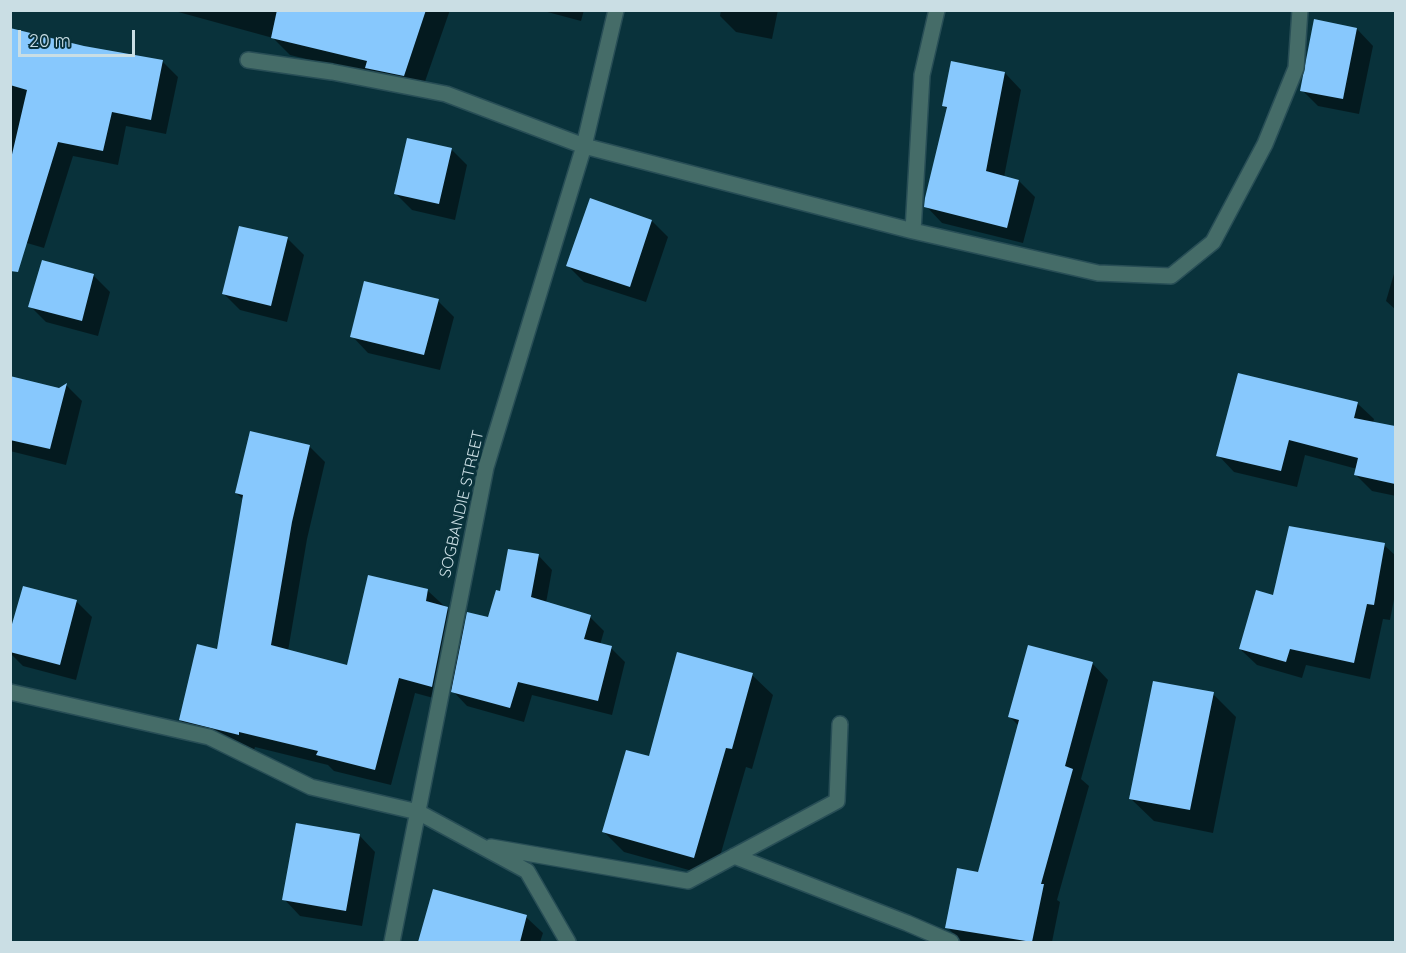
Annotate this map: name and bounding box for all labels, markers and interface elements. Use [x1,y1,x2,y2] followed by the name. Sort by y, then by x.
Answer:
[21,18,138,56] scale bar
[29,29,71,52] text: 20 m
[436,428,488,580] street label: SOGBANDIE STREET

